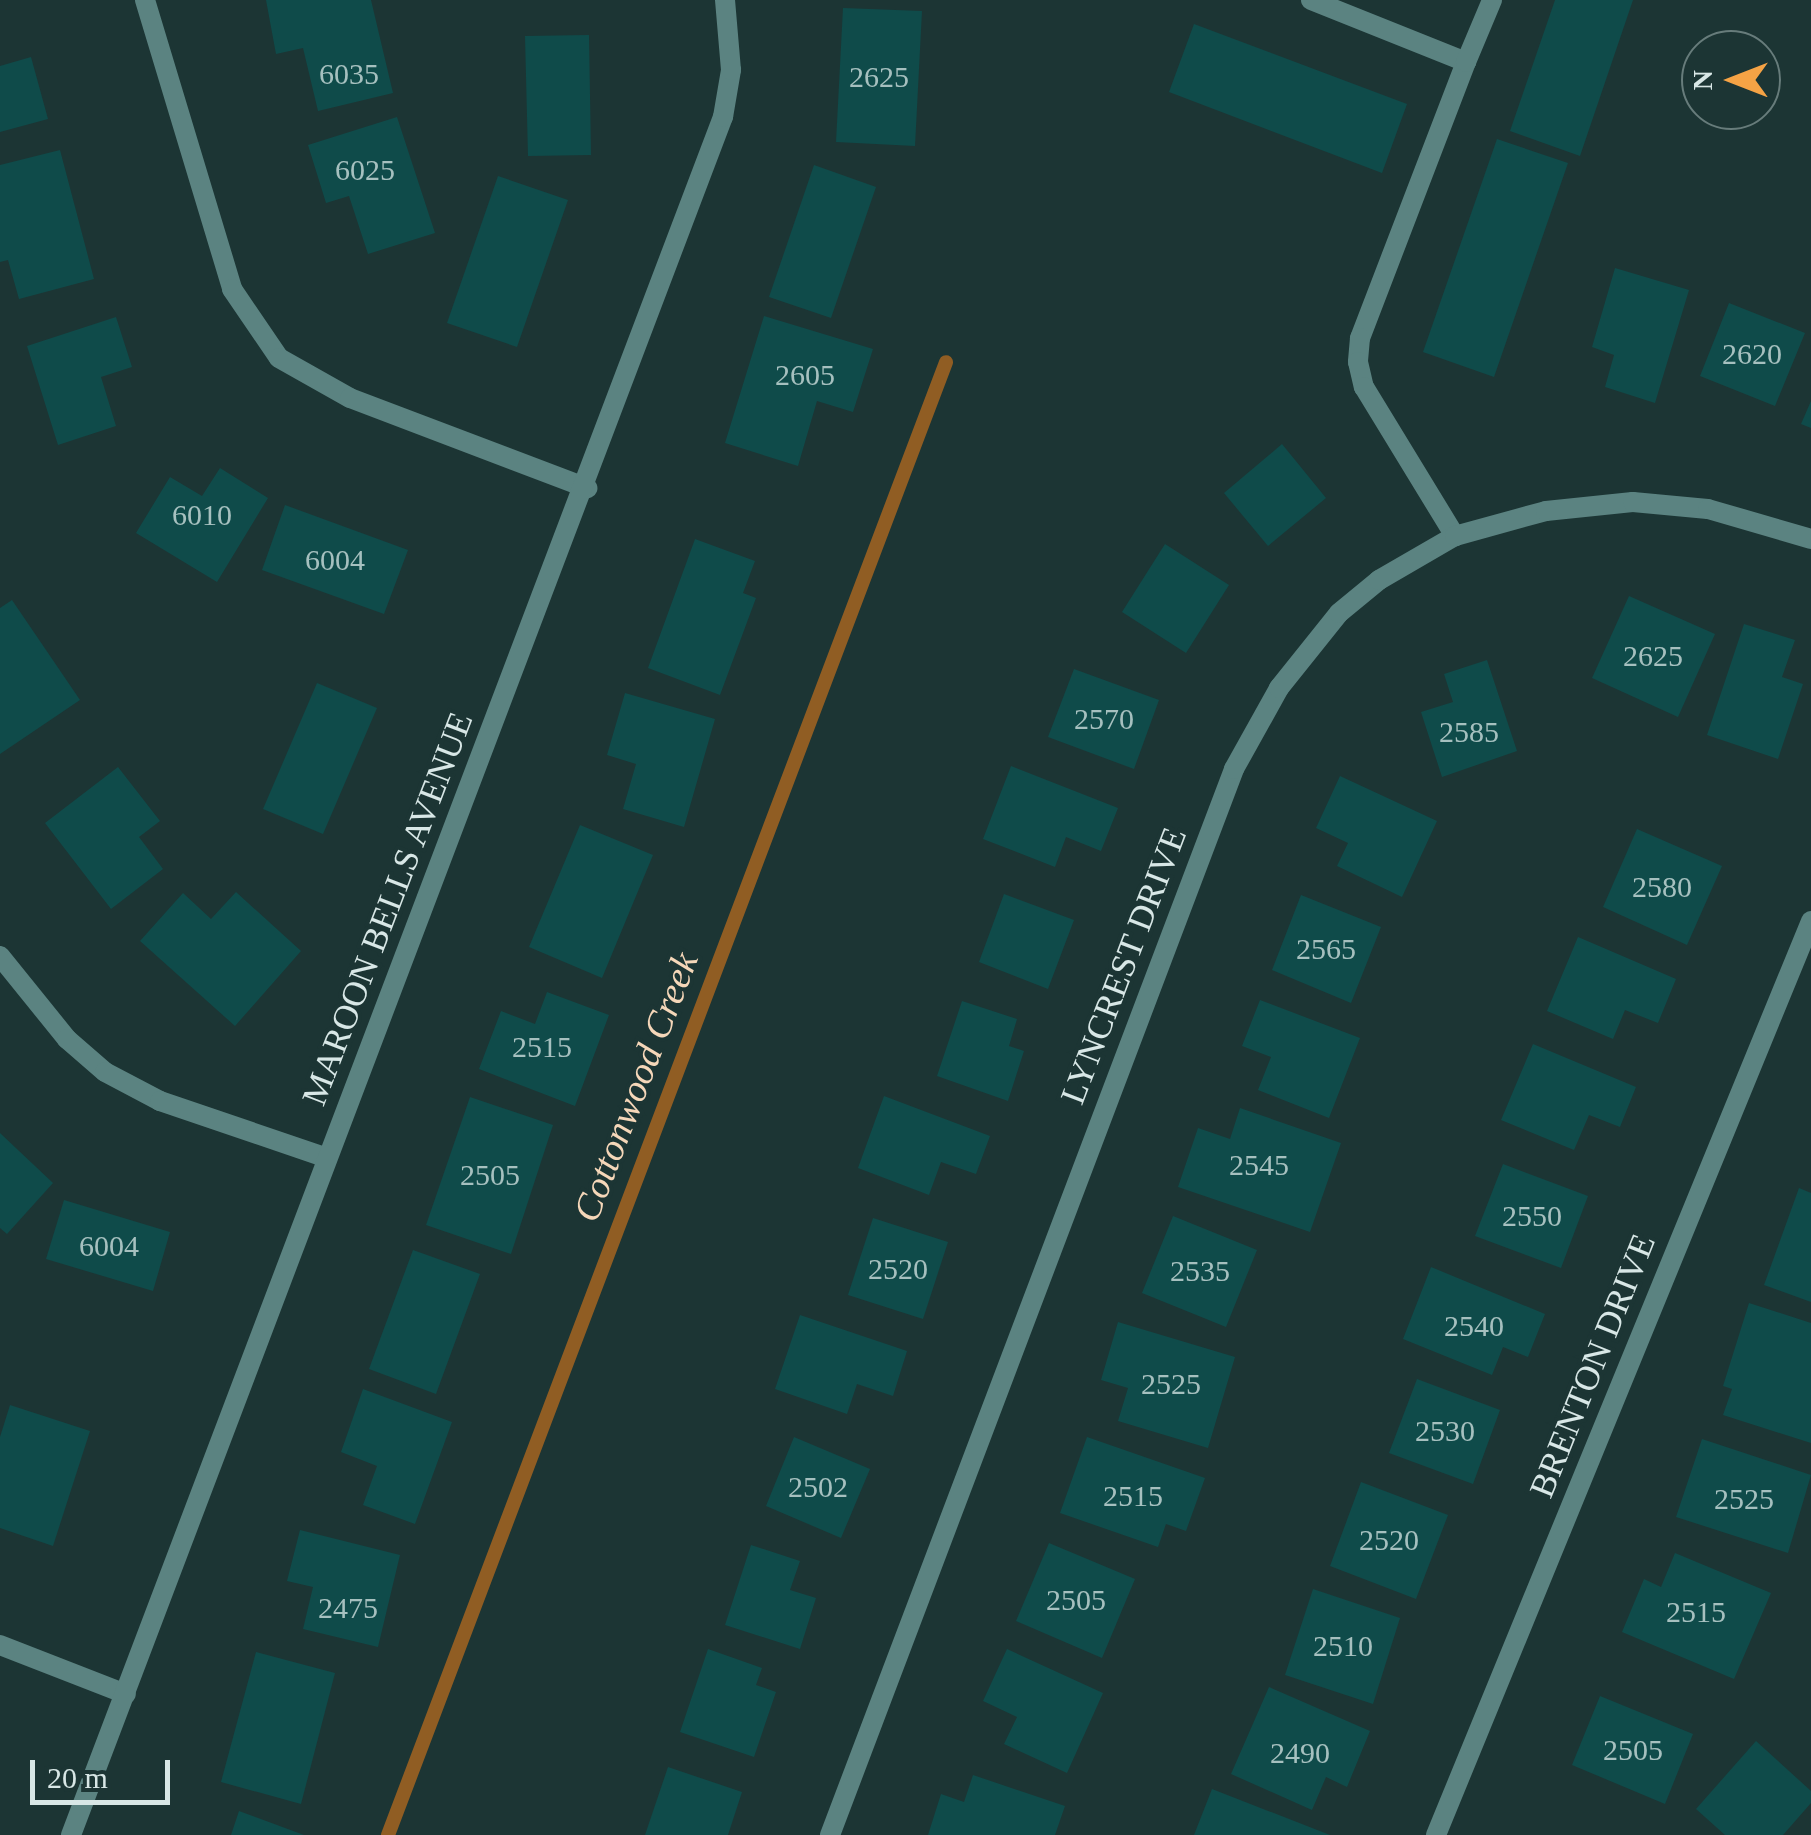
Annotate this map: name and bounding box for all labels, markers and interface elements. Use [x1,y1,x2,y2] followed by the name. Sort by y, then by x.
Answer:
[1681,30,1781,130] north arrow
[319,56,379,92] house number: 6035
[849,59,909,95] house number: 2625
[1687,70,1718,90] text: N
[335,152,395,188] house number: 6025
[1722,336,1782,372] house number: 2620
[775,357,835,393] house number: 2605
[172,497,232,533] house number: 6010
[305,542,365,578] house number: 6004
[1623,638,1683,674] house number: 2625
[1074,701,1134,737] house number: 2570
[293,706,483,1112] street label: MAROON BELLS AVENUE
[1439,714,1499,750] house number: 2585
[1052,822,1196,1110] street label: LYNCREST DRIVE
[1632,869,1692,905] house number: 2580
[1296,931,1356,967] house number: 2565
[564,946,708,1228] water label: Cottonwood Creek
[512,1029,572,1065] house number: 2515
[1229,1147,1289,1183] house number: 2545
[460,1157,520,1193] house number: 2505
[1502,1198,1562,1234] house number: 2550
[79,1228,139,1264] house number: 6004
[1521,1228,1665,1504] street label: BRENTON DRIVE
[868,1251,928,1287] house number: 2520
[1170,1253,1230,1289] house number: 2535
[1444,1308,1504,1344] house number: 2540
[1141,1366,1201,1402] house number: 2525
[1415,1413,1475,1449] house number: 2530
[788,1469,848,1505] house number: 2502
[1103,1478,1163,1514] house number: 2515
[1714,1481,1774,1517] house number: 2525
[1359,1522,1419,1558] house number: 2520
[1046,1582,1106,1618] house number: 2505
[318,1590,378,1626] house number: 2475
[1666,1594,1726,1630] house number: 2515
[1313,1628,1373,1664] house number: 2510
[1603,1732,1663,1768] house number: 2505
[1270,1735,1330,1771] house number: 2490
[35,1740,175,1802] scale bar
[47,1761,108,1794] text: 20 m

